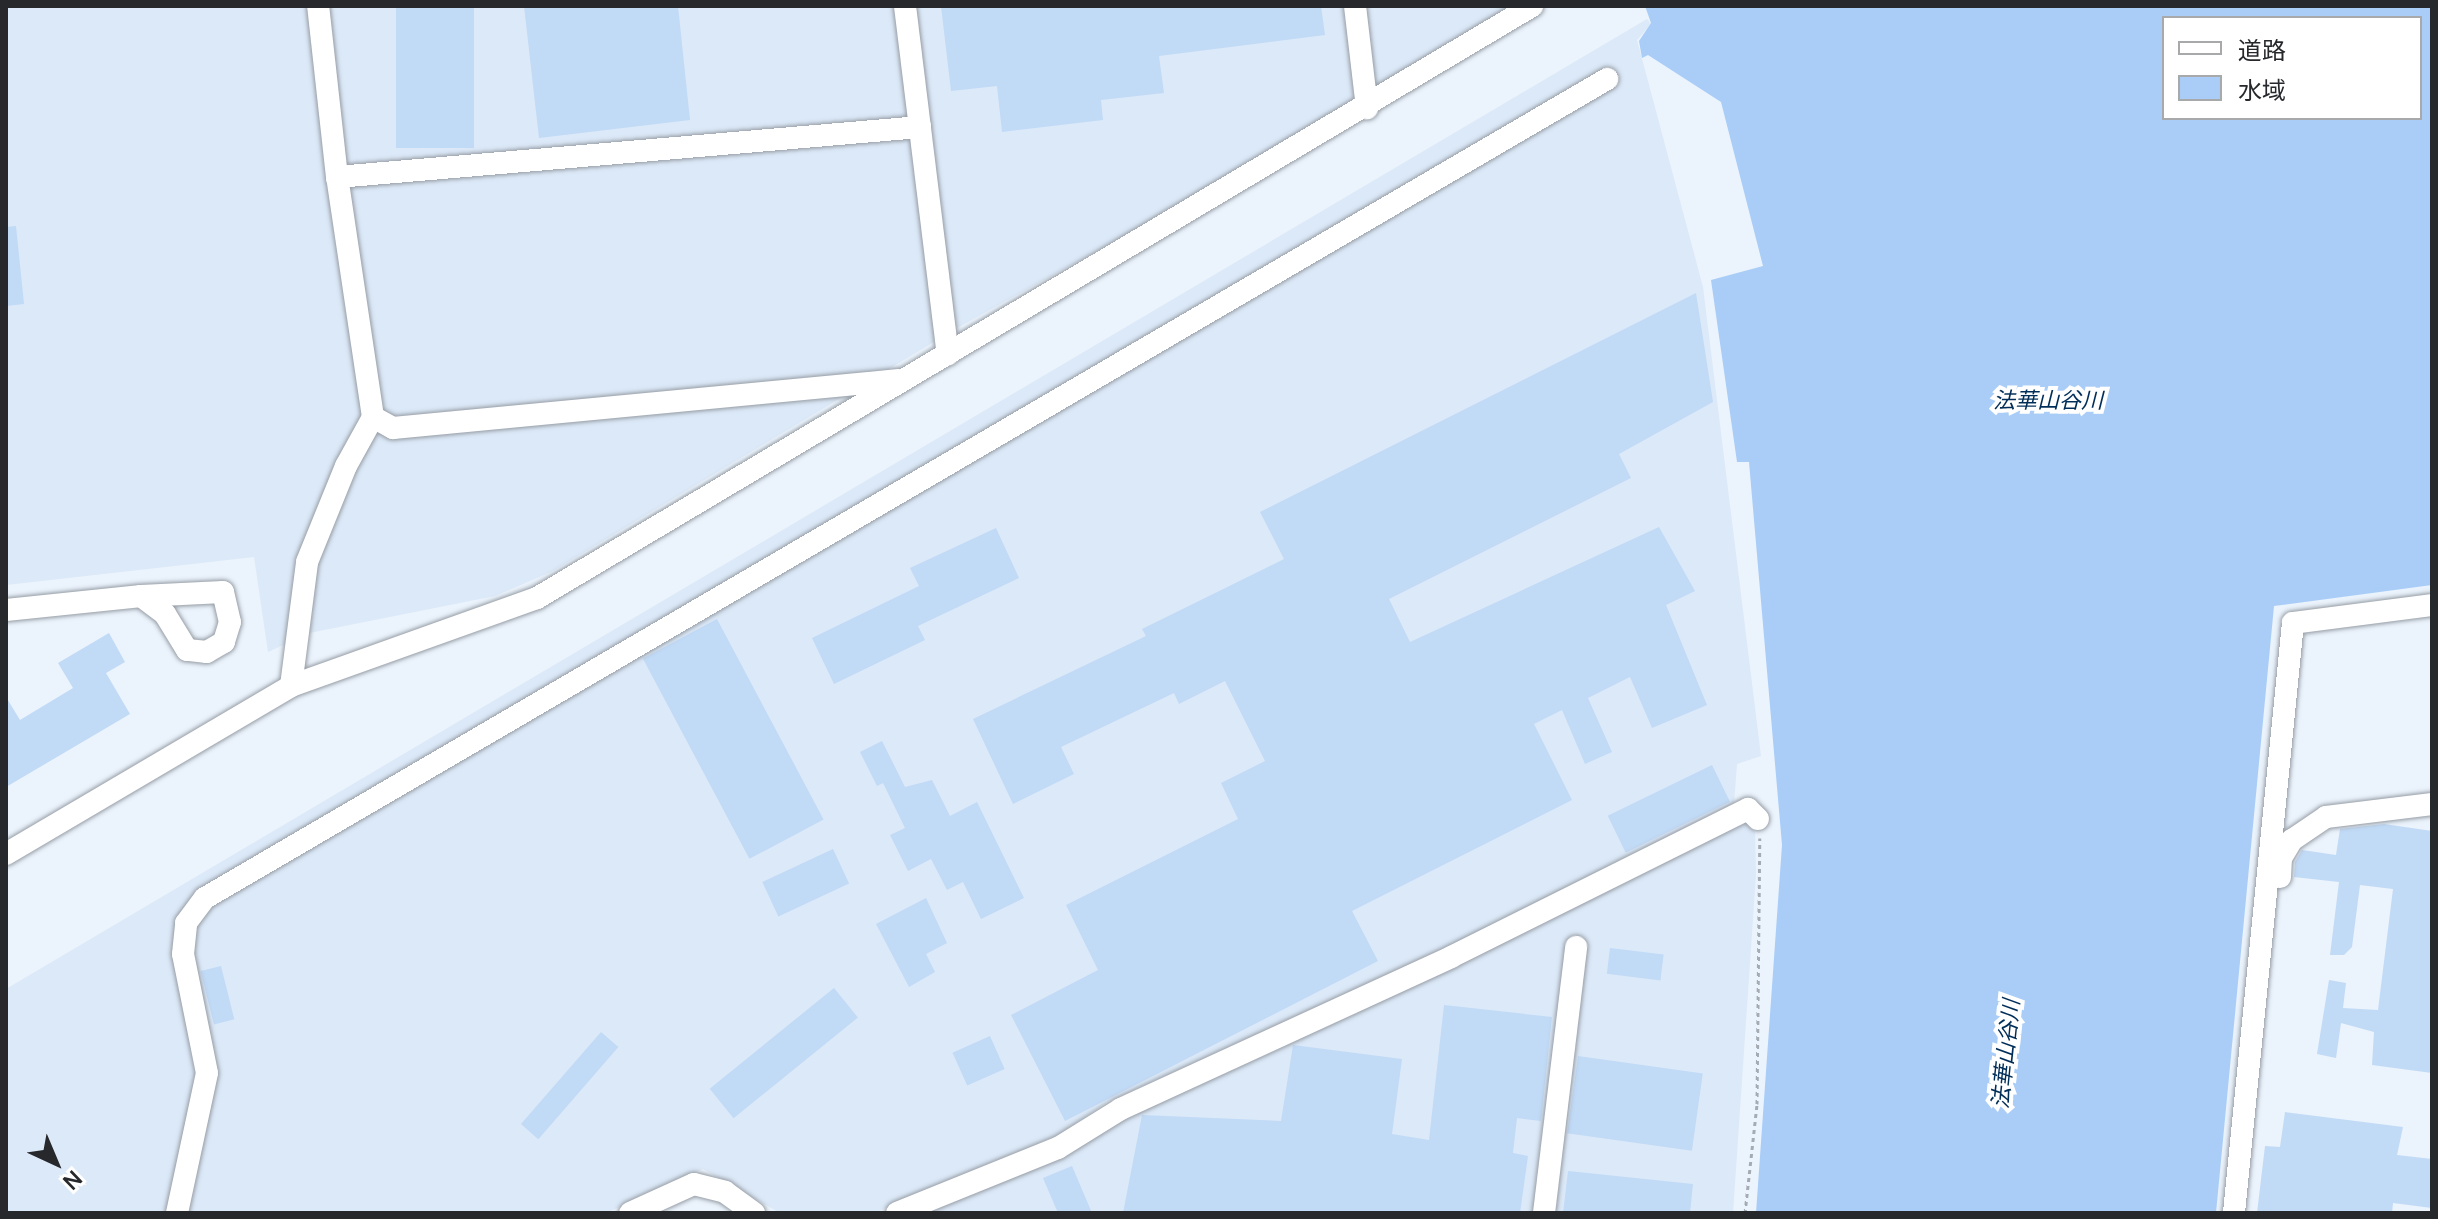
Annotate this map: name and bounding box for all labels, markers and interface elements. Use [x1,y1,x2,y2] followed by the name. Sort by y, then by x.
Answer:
[2162,16,2422,120] legend
[2238,33,2286,66] text: 道路
[2238,73,2286,106] text: 水域
[1993,388,2103,414] water label: 法華山谷川
[1987,998,2025,1110] water label: 法華山谷川
[16,1123,96,1203] north arrow
[57,1164,89,1197] text: N

